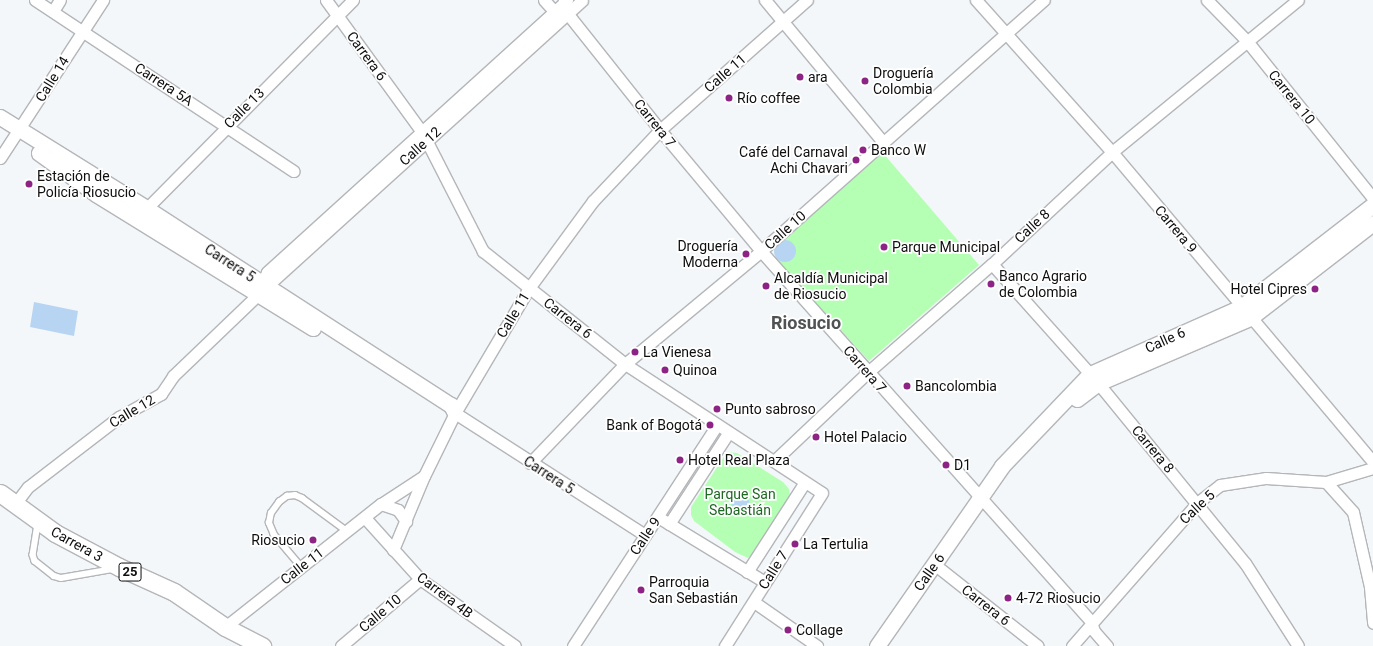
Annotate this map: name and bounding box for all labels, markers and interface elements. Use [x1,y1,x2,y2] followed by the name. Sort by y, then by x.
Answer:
[343,28,391,84] street label: Carrera 6
[701,50,749,96] street label: Calle 11
[32,53,72,105] street label: Calle 14
[132,59,196,109] street label: Carrera 5A
[873,65,934,98] place label: Droguería Colombia
[1265,67,1319,127] street label: Carrera 10
[808,69,828,85] place label: ara
[795,72,805,82] marker: ara
[860,76,870,86] marker: Droguería Colombia
[220,84,268,132] street label: Calle 13
[737,90,800,106] place label: Río coffee
[724,93,734,103] marker: Río coffee
[631,96,679,150] street label: Carrera 7
[396,123,444,169] street label: Calle 12
[871,142,926,158] place label: Banco W
[739,144,848,176] place label: Café del Carnaval Achi Chavari
[858,145,868,155] marker: Banco W
[851,155,861,165] marker: Café del Carnaval Achi Chavari
[37,168,136,200] place label: Estación de Policía Riosucio
[24,179,34,189] marker: Estación de Policía Riosucio
[1151,202,1201,256] street label: Carrera 9
[1011,205,1053,247] street label: Calle 8
[761,207,809,253] street label: Calle 10
[677,238,738,270] place label: Droguería Moderna
[892,239,1000,255] place label: Parque Municipal
[202,240,258,286] street label: Carrera 5
[879,242,889,252] marker: Parque Municipal
[741,249,751,259] marker: Droguería Moderna
[999,268,1087,300] place label: Banco Agrario de Colombia
[774,270,888,302] place label: Alcaldía Municipal de Riosucio
[986,279,996,289] marker: Banco Agrario de Colombia
[761,281,771,291] marker: Alcaldía Municipal de Riosucio
[1231,281,1307,297] place label: Hotel Cipres
[1310,284,1320,294] marker: Hotel Cipres
[493,289,533,341] street label: Calle 11
[540,294,596,342] street label: Carrera 6
[771,312,841,334] district label: Riosucio
[1142,324,1188,356] street label: Calle 6
[840,342,890,396] street label: Carrera 7
[643,344,711,360] place label: La Vienesa
[630,347,640,357] marker: La Vienesa
[673,362,717,378] place label: Quinoa
[660,365,670,375] marker: Quinoa
[915,378,997,394] place label: Bancolombia
[902,381,912,391] marker: Bancolombia
[106,391,158,431] street label: Calle 12
[725,401,816,417] place label: Punto sabroso
[712,404,722,414] marker: Punto sabroso
[606,417,702,433] place label: Bank of Bogotá
[705,420,715,430] marker: Bank of Bogotá
[1128,422,1178,476] street label: Carrera 8
[824,429,907,445] place label: Hotel Palacio
[811,432,821,442] marker: Hotel Palacio
[521,452,577,498] street label: Carrera 5
[688,452,790,468] place label: Hotel Real Plaza
[675,455,685,465] marker: Hotel Real Plaza
[954,457,971,473] place label: D1
[941,460,951,470] marker: D1
[704,486,776,518] park label: Parque San Sebastián
[1176,486,1218,528] street label: Calle 5
[626,514,664,558] street label: Calle 9
[48,523,106,565] street label: Carrera 3
[251,532,305,548] place label: Riosucio
[308,535,318,545] marker: Riosucio
[803,536,869,552] place label: La Tertulia
[790,539,800,549] marker: La Tertulia
[277,544,327,588] street label: Calle 11
[755,548,791,592] street label: Calle 7
[910,550,948,594] street label: Calle 6
[118,561,142,583] road number: 25
[414,569,476,621] street label: Carrera 4B
[649,574,738,606] place label: Parroquia San Sebastián
[958,581,1014,629] street label: Carrera 6
[636,585,646,595] marker: Parroquia San Sebastián
[355,590,405,636] street label: Calle 10
[1016,590,1101,606] place label: 4-72 Riosucio
[1003,593,1013,603] marker: 4-72 Riosucio
[796,622,843,638] place label: Collage
[783,625,793,635] marker: Collage

